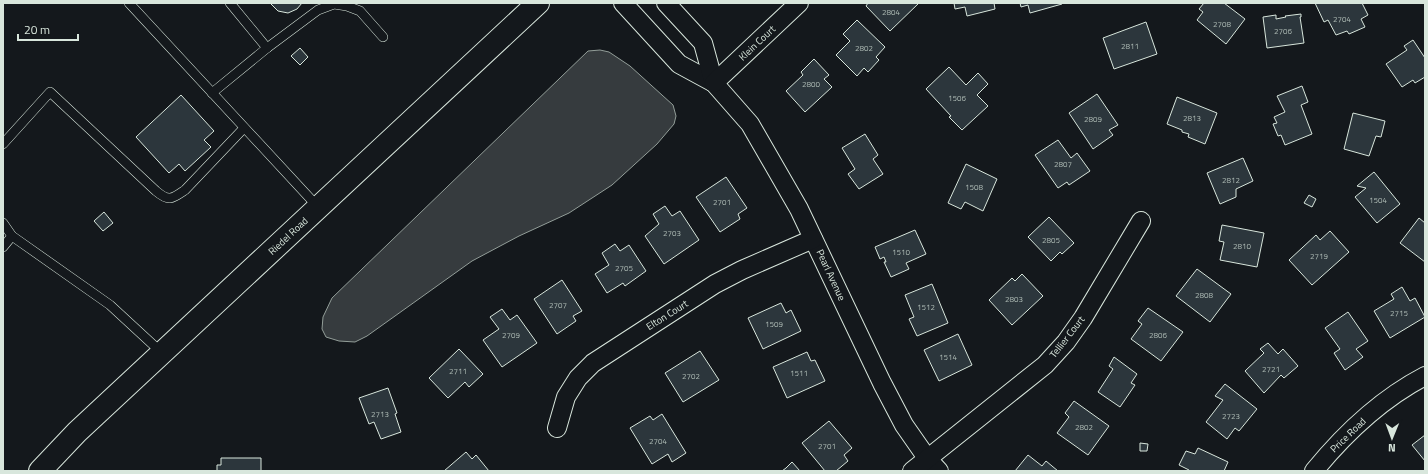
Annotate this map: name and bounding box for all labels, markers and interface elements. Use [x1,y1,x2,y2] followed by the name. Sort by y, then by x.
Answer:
[882,6,900,18] house number: 2804
[1333,13,1351,25] house number: 2704
[18,16,78,42] scale bar
[1213,18,1231,30] house number: 2708
[24,20,50,39] text: 20 m
[735,22,779,64] street label: Klein Court
[1274,25,1292,37] house number: 2706
[1121,40,1139,52] house number: 2811
[855,42,873,54] house number: 2802
[802,78,820,90] house number: 2800
[948,92,966,104] house number: 1506
[1183,112,1201,124] house number: 2813
[1084,113,1102,125] house number: 2809
[1054,158,1072,170] house number: 2807
[1222,174,1240,186] house number: 2812
[965,181,983,193] house number: 1508
[1369,194,1387,206] house number: 1504
[713,196,731,208] house number: 2701
[265,213,311,259] street label: Riedel Road
[663,227,681,239] house number: 2703
[1042,234,1060,246] house number: 2805
[1233,240,1251,252] house number: 2810
[892,246,910,258] house number: 1510
[813,247,849,303] street label: Pearl Avenue
[1310,250,1328,262] house number: 2719
[615,262,633,274] house number: 2705
[1195,289,1213,301] house number: 2808
[1005,293,1023,305] house number: 2803
[643,296,691,334] street label: Elton Court
[549,299,567,311] house number: 2707
[917,301,935,313] house number: 1512
[1390,307,1408,319] house number: 2715
[1046,312,1089,361] street label: Tellier Court
[765,318,783,330] house number: 1509
[502,329,520,341] house number: 2709
[1149,329,1167,341] house number: 2806
[939,351,957,363] house number: 1514
[1262,363,1280,375] house number: 2721
[449,365,467,377] house number: 2711
[790,367,808,379] house number: 1511
[682,370,700,382] house number: 2702
[371,408,389,420] house number: 2713
[1222,410,1240,422] house number: 2723
[1327,414,1369,456] street label: Price Road
[1372,418,1412,458] north arrow
[1075,421,1093,433] house number: 2802
[649,435,667,447] house number: 2704
[818,440,836,452] house number: 2701
[1388,440,1396,456] text: N

